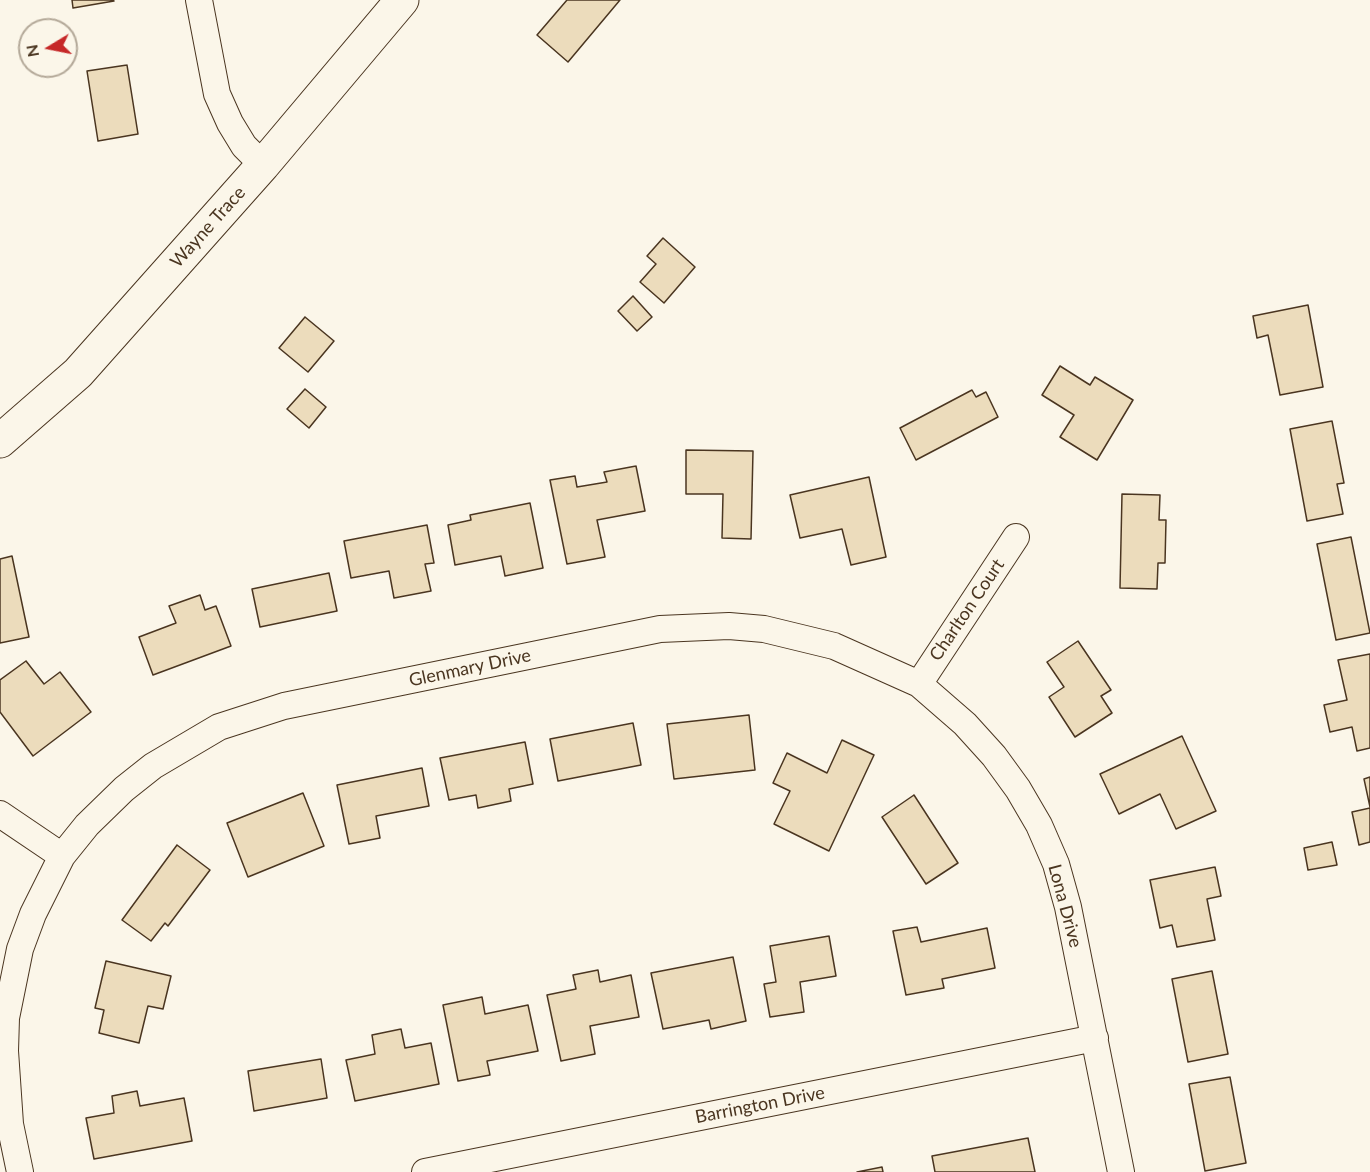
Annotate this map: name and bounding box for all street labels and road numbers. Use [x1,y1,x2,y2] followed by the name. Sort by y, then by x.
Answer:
[166,182,250,272] street label: Wayne Trace
[925,555,1009,665] street label: Charlton Court
[407,645,533,691] street label: Glenmary Drive
[1044,862,1086,950] street label: Lona Drive
[693,1082,827,1128] street label: Barrington Drive

